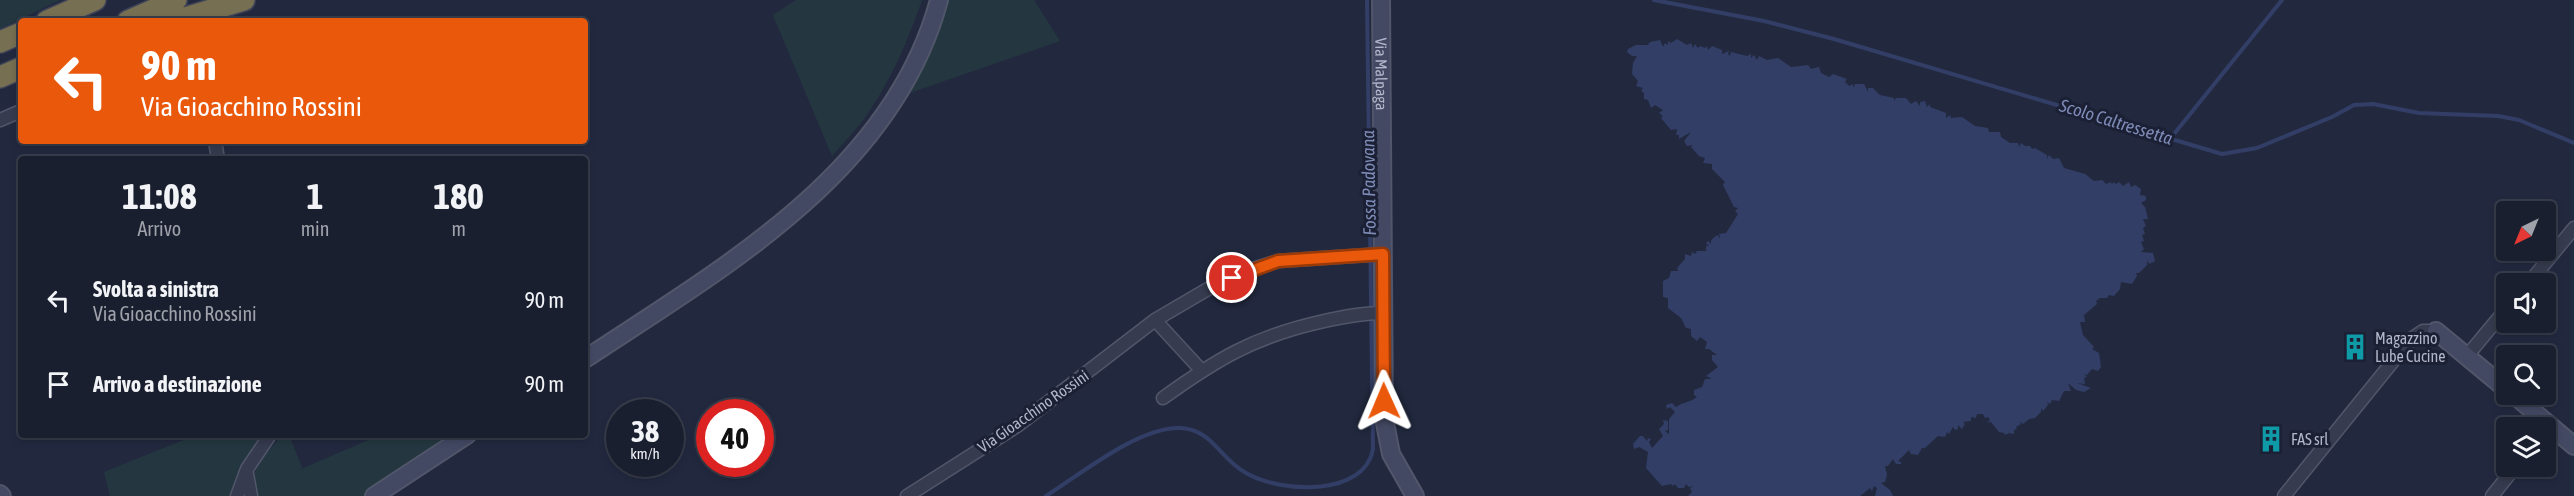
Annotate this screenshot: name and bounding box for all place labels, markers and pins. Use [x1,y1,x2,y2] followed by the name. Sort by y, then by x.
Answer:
[1206,252,1257,303] pin
[2375,329,2446,365] place label: Magazzino Lube Cucine
[2340,332,2370,362] building icon: Magazzino Lube Cucine
[2256,424,2286,454] building icon: FAS srl
[2291,430,2329,448] place label: FAS srl

